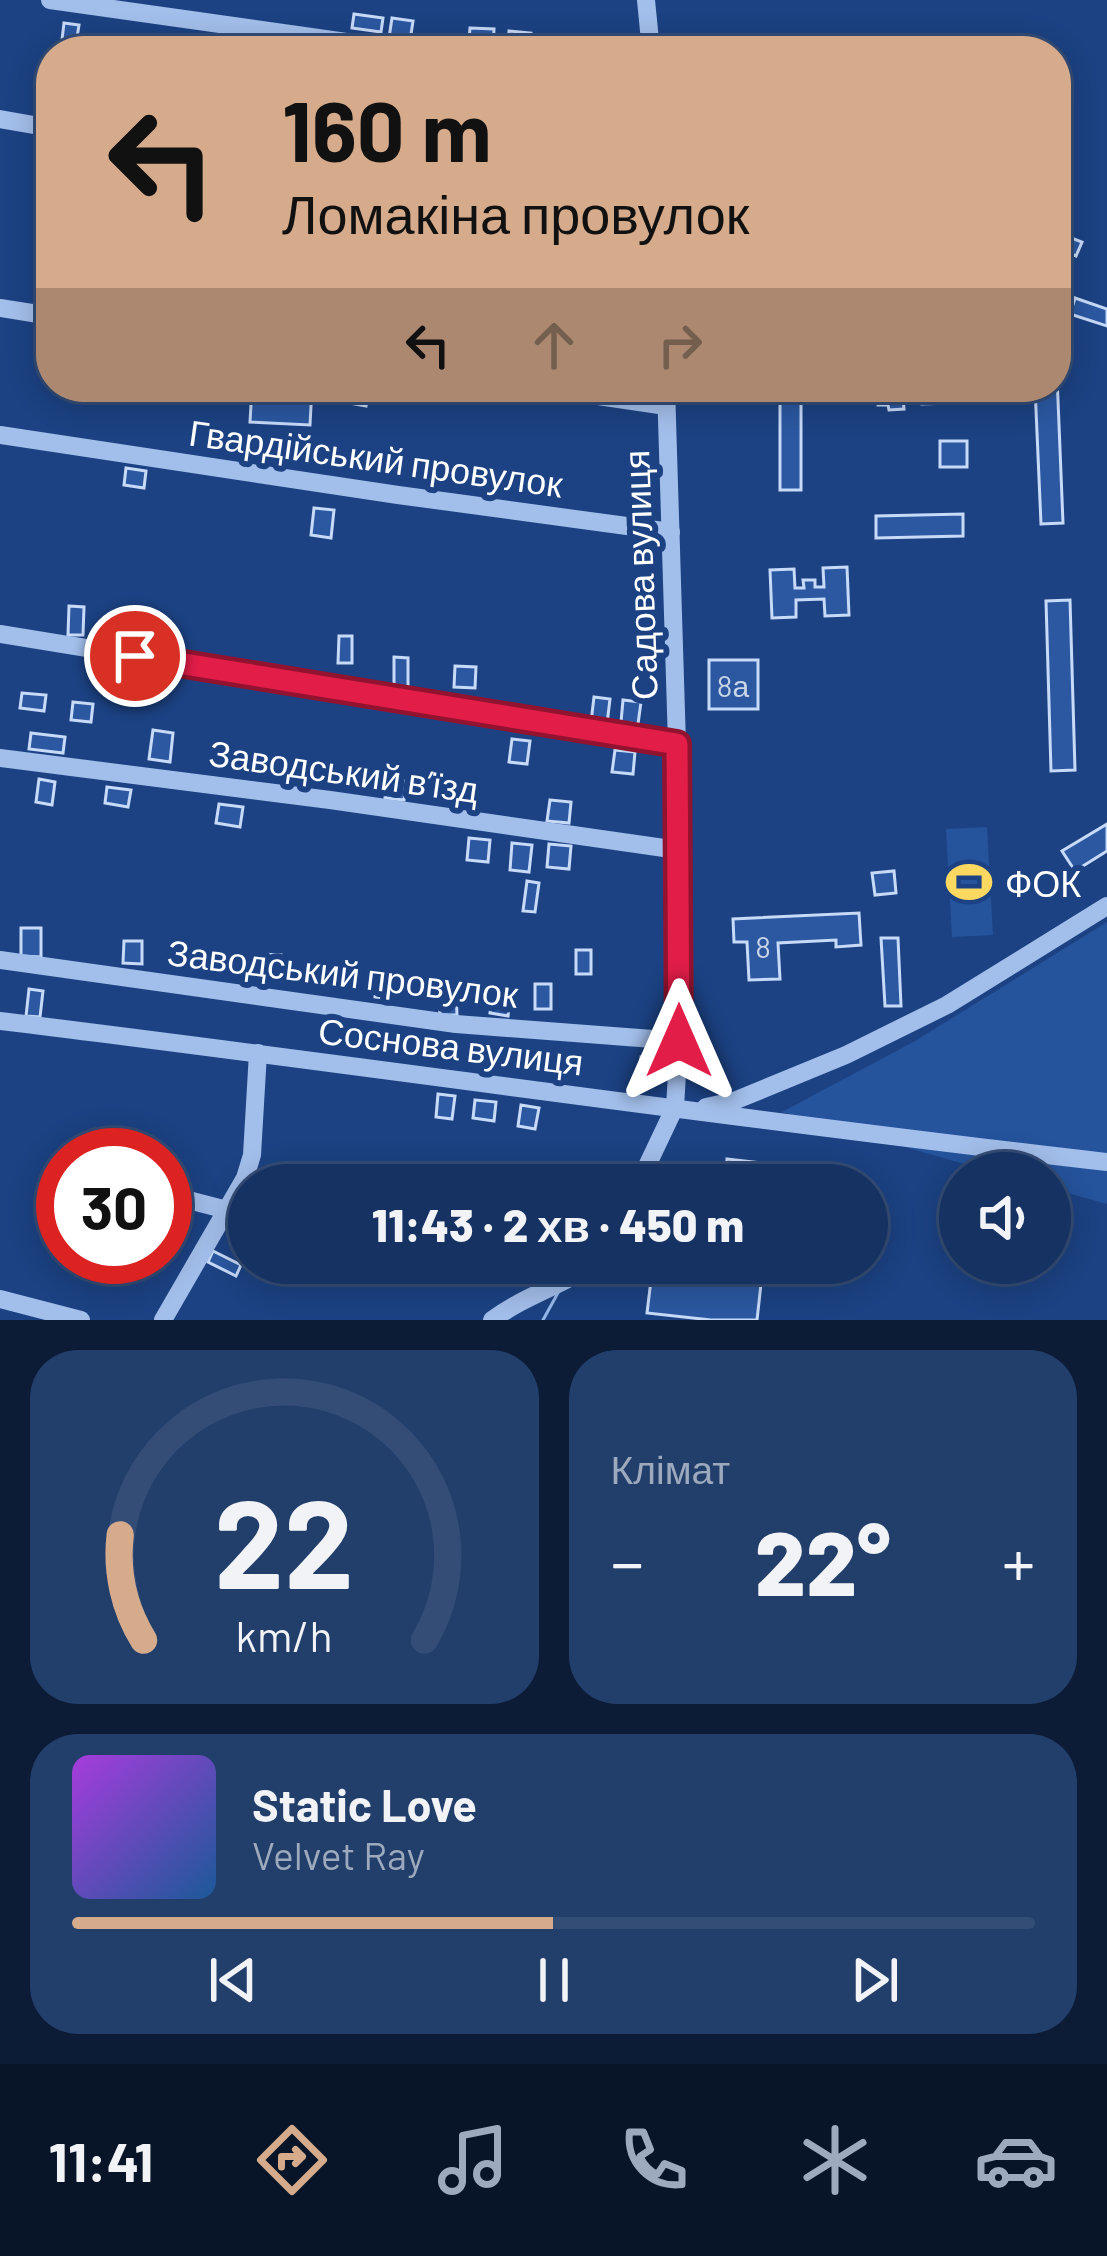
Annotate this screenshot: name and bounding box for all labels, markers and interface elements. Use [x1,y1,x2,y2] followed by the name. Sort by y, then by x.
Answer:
[282,78,492,179] text: 160 m
[84,84,240,240] icon: left
[282,180,749,245] text: Ломакіна провулок
[395,312,461,378] icon: left
[521,312,587,378] icon: ahead
[647,312,713,378] icon: right
[186,409,566,506] street label: Гвардійський провулок
[613,449,666,701] street label: Садова вулиця
[84,605,186,707] pin
[102,623,168,689] icon: arrive
[717,667,749,703] house number: 8а
[206,730,481,811] street label: Заводський в’їзд
[944,857,994,907] sports icon: ФОК
[1005,861,1081,904] place label: ФОК
[755,928,771,964] house number: 8
[165,929,521,1016] street label: Заводський провулок
[616,978,742,1104] position arrow
[316,1007,586,1084] street label: Соснова вулиця
[36,1128,192,1284] speed limit sign: 30
[939,1152,1071,1284] map controls
[939,1152,1071,1284] button: sound
[372,1197,744,1251] text: 11:43 · 2 хв · 450 m
[611,1445,730,1492] text: Клімат
[214,1464,354,1614] text: 22
[755,1506,891,1614] text: 22°
[611,1521,644,1600] text: −
[1002,1521,1035,1600] text: +
[236,1609,333,1661] text: km/h
[252,1777,477,1831] text: Static Love
[252,1831,425,1878] text: Velvet Ray
[200,1947,266,2013] icon: previous
[521,1947,587,2013] icon: pause
[842,1947,908,2013] icon: next
[250,2118,334,2202] icon: directions
[431,2118,515,2202] icon: music
[612,2118,696,2202] icon: phone
[793,2118,877,2202] icon: climate
[974,2118,1058,2202] icon: car
[49,2128,153,2193] text: 11:41

